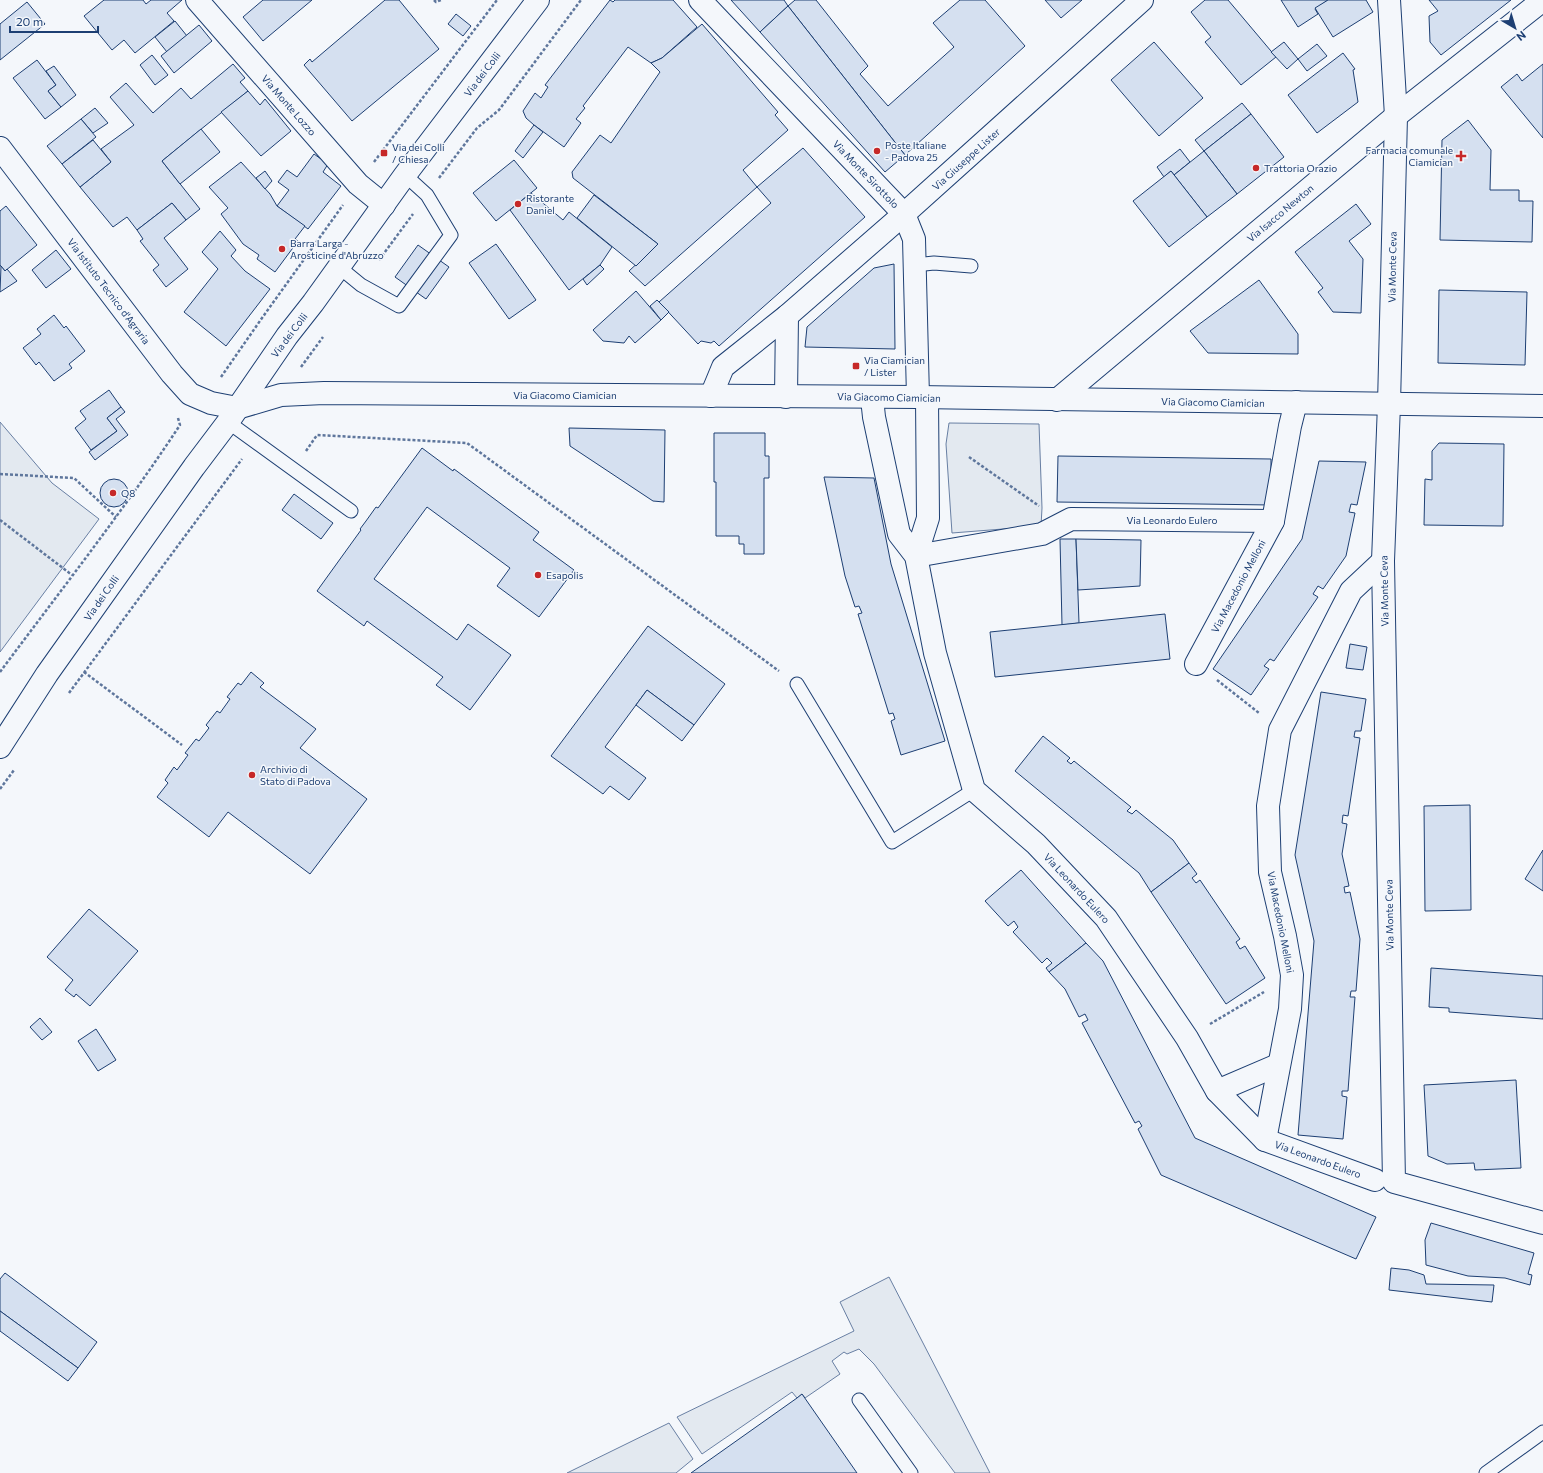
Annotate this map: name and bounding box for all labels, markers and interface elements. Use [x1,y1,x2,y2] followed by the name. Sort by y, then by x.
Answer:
[10,8,98,34] scale bar
[1495,8,1535,48] north arrow
[16,14,43,28] text: 20 m
[1514,29,1529,44] text: N
[461,49,503,99] street label: Via dei Colli
[259,72,319,138] street label: Via Monte Lozzo
[930,125,1002,193] street label: Via Giuseppe Lister
[830,138,902,210] street label: Via Monte Sirottolo
[885,139,946,163] place label: Poste Italiane - Padova 25
[392,141,445,165] place label: Via dei Colli / Chiesa
[1366,144,1453,168] place label: Farmacia comunale Ciamician
[872,146,882,156] marker: Poste Italiane - Padova 25
[379,148,389,158] marker: Via dei Colli / Chiesa
[1456,151,1466,161] marker: Farmacia comunale Ciamician
[1264,162,1337,174] place label: Trattoria Orazio
[1251,163,1261,173] marker: Trattoria Orazio
[1244,182,1316,244] street label: Via Isacco Newton
[526,192,574,216] place label: Ristorante Daniel
[513,199,523,209] marker: Ristorante Daniel
[1385,231,1399,303] street label: Via Monte Ceva
[65,236,153,346] street label: Via Istituto Tecnico d'Agraria
[290,237,384,261] place label: Barra Larga - Arosticine d'Abruzzo
[277,244,287,254] marker: Barra Larga - Arosticine d'Abruzzo
[268,310,310,360] street label: Via dei Colli
[864,354,925,378] place label: Via Ciamician / Lister
[851,361,861,371] marker: Via Ciamician / Lister
[513,389,617,401] street label: Via Giacomo Ciamician
[837,390,941,404] street label: Via Giacomo Ciamician
[1161,395,1265,409] street label: Via Giacomo Ciamician
[121,487,135,499] place label: Q8
[108,488,118,498] marker: Q8
[1126,514,1218,526] street label: Via Leonardo Eulero
[1208,537,1268,635] street label: Via Macedonio Melloni
[1377,555,1391,627] street label: Via Monte Ceva
[546,569,584,581] place label: Esapolis
[533,570,543,580] marker: Esapolis
[81,573,121,623] street label: Via dei Colli
[260,763,331,787] place label: Archivio di Stato di Padova
[247,770,257,780] marker: Archivio di Stato di Padova
[1042,851,1112,925] street label: Via Leonardo Eulero
[1265,870,1297,974] street label: Via Macedonio Melloni
[1382,879,1396,951] street label: Via Monte Ceva
[1273,1138,1363,1180] street label: Via Leonardo Eulero

